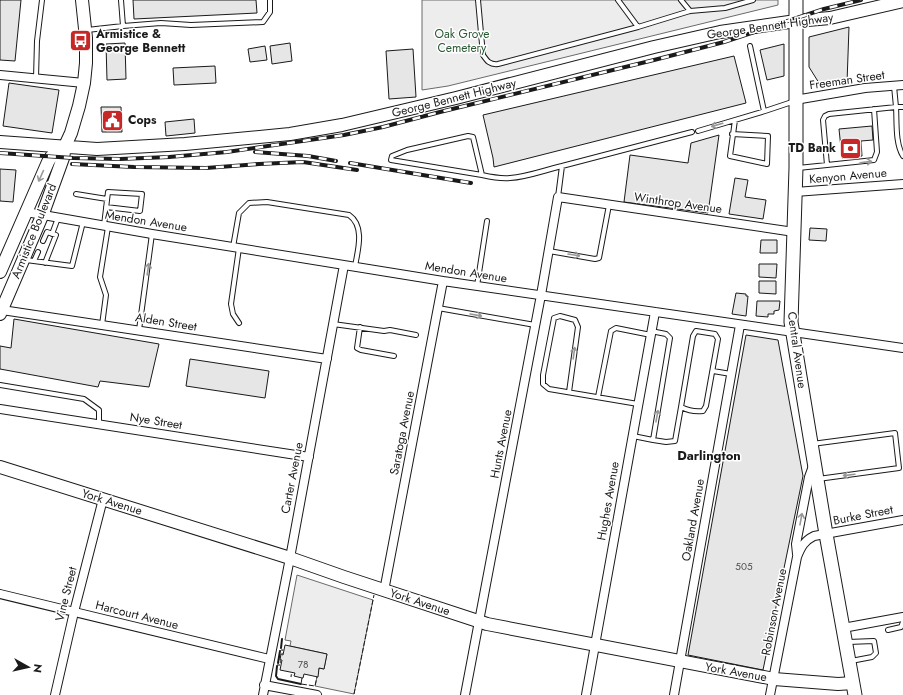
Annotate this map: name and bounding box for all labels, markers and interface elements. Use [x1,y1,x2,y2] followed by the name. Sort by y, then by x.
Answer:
[706,8,835,44] street label: George Bennett Highway
[95,25,186,57] place label: Armistice & George Bennett
[434,25,490,57] park label: Oak Grove Cemetery
[67,28,93,54] bus stop icon: Armistice & George Bennett
[808,66,886,94] street label: Freeman Street
[390,74,519,122] street label: George Bennett Highway
[99,107,125,133] public building icon: Cops
[128,111,157,129] place label: Cops
[711,122,724,129] one-way arrow
[838,135,864,161] bank icon: TD Bank
[789,139,836,157] place label: TD Bank
[859,158,872,165] one-way arrow
[808,164,888,188] street label: Kenyon Avenue
[37,169,44,181] one-way arrow
[7,181,61,281] street label: Armistice Boulevard
[633,188,723,218] street label: Winthrop Avenue
[104,206,188,236] street label: Mendon Avenue
[567,251,580,259] one-way arrow
[424,257,508,287] street label: Mendon Avenue
[144,263,152,276] one-way arrow
[134,308,198,336] street label: Alden Street
[469,311,482,319] one-way arrow
[783,311,811,389] street label: Central Avenue
[570,347,578,360] one-way arrow
[385,389,419,477] street label: Saratoga Avenue
[129,408,184,434] street label: Nye Street
[485,408,517,480] street label: Hunts Avenue
[653,410,661,423] one-way arrow
[276,441,308,515] street label: Carter Avenue
[677,446,741,465] district label: Darlington
[592,460,624,542] street label: Hughes Avenue
[843,471,856,479] one-way arrow
[677,477,709,563] street label: Oakland Avenue
[79,484,145,520] street label: York Avenue
[832,500,895,530] street label: Burke Street
[798,512,806,525] one-way arrow
[735,559,753,574] house number: 505
[51,565,82,623] street label: Vine Street
[757,567,791,657] street label: Robinson Avenue
[388,584,452,620] street label: York Avenue
[94,596,180,634] street label: Harcourt Avenue
[8,647,48,687] north arrow
[298,657,308,672] house number: 78
[704,658,768,686] street label: York Avenue
[29,663,46,674] text: N

